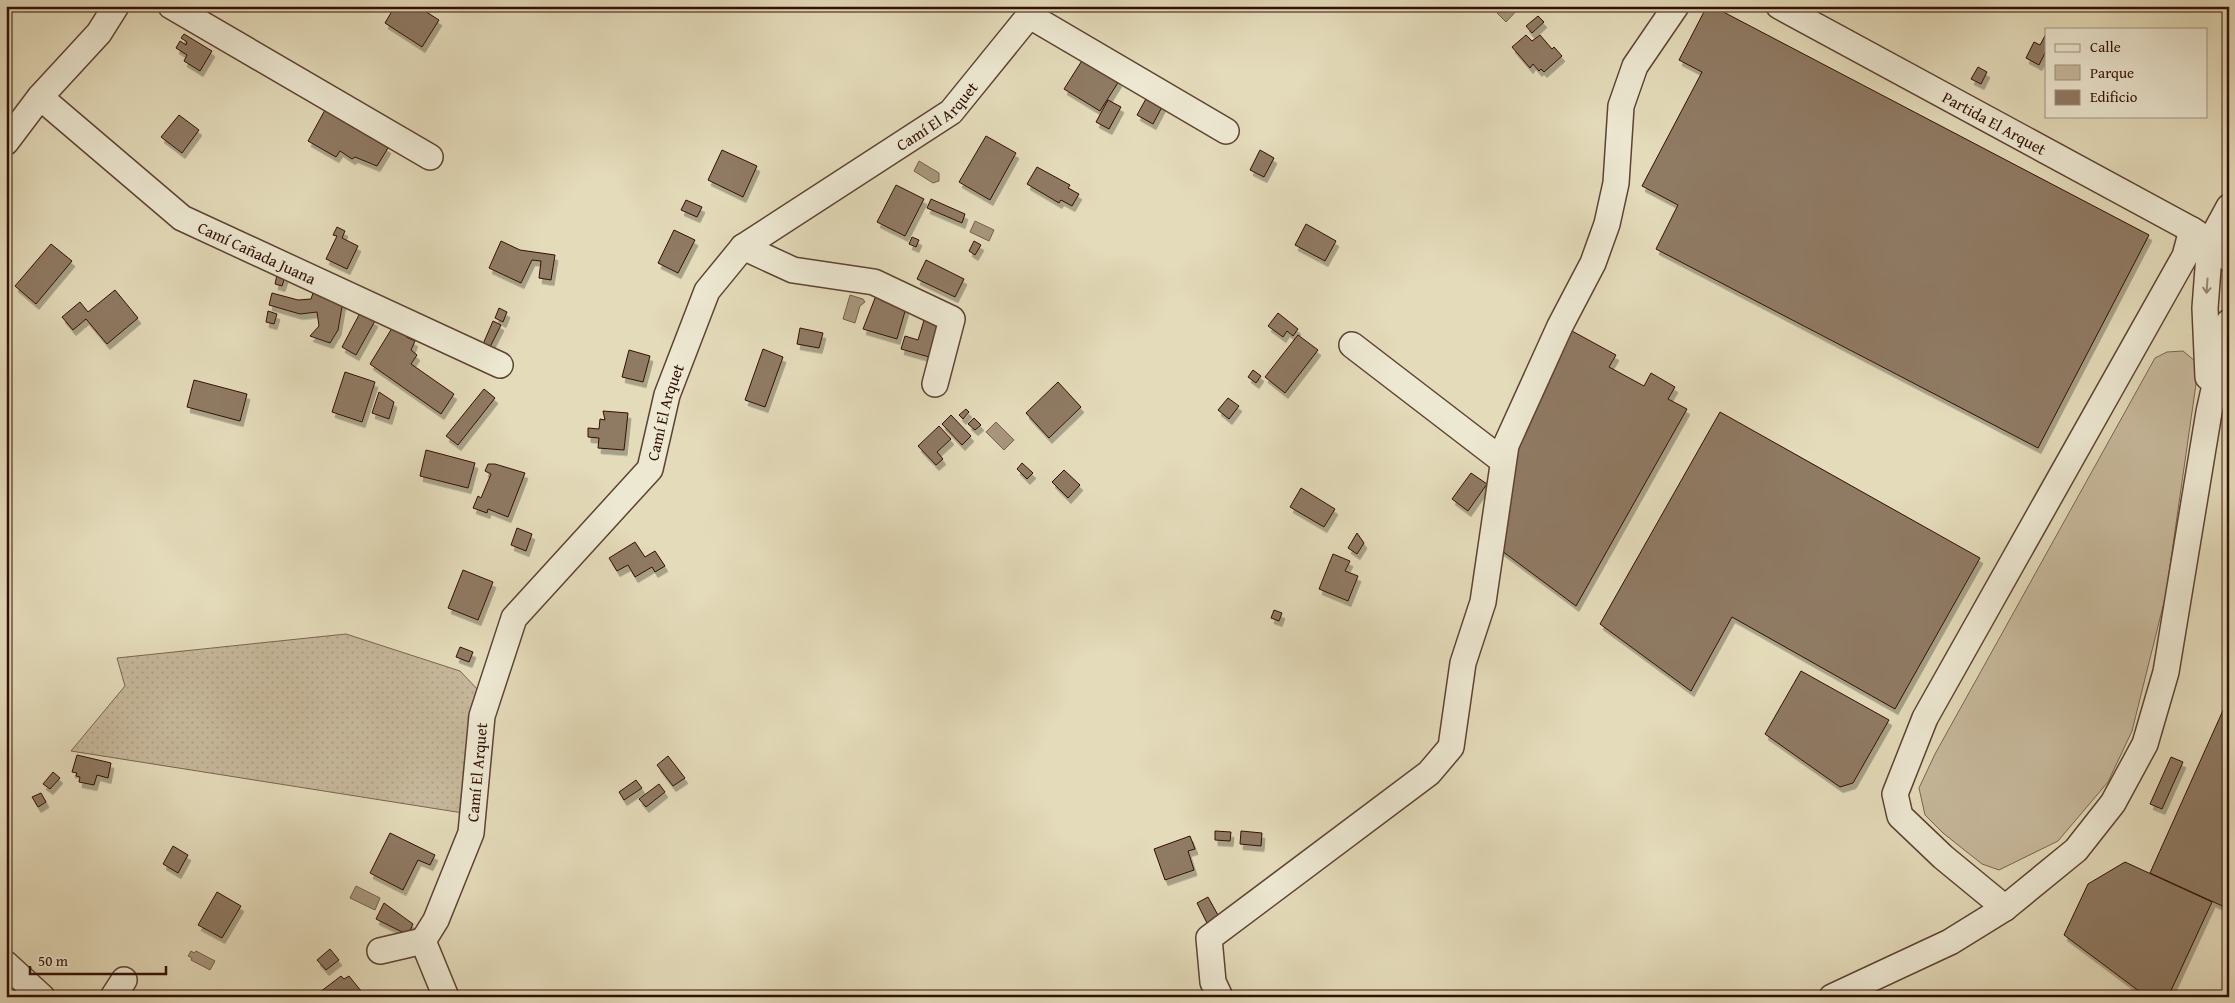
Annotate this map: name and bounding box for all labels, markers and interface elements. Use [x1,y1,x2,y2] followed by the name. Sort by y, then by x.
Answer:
[2045,28,2208,118] legend
[2090,36,2121,57] text: Calle
[2090,62,2134,83] text: Parque
[891,76,983,157] street label: Camí El Arquet
[1938,85,2051,161] street label: Partida El Arquet
[2090,86,2138,107] text: Edificio
[194,215,320,290] street label: Camí Cañada Juana
[2202,278,2211,294] one-way arrow
[640,360,690,463] street label: Camí El Arquet
[460,721,493,823] street label: Camí El Arquet
[30,943,166,975] scale bar
[38,950,69,971] text: 50 m

